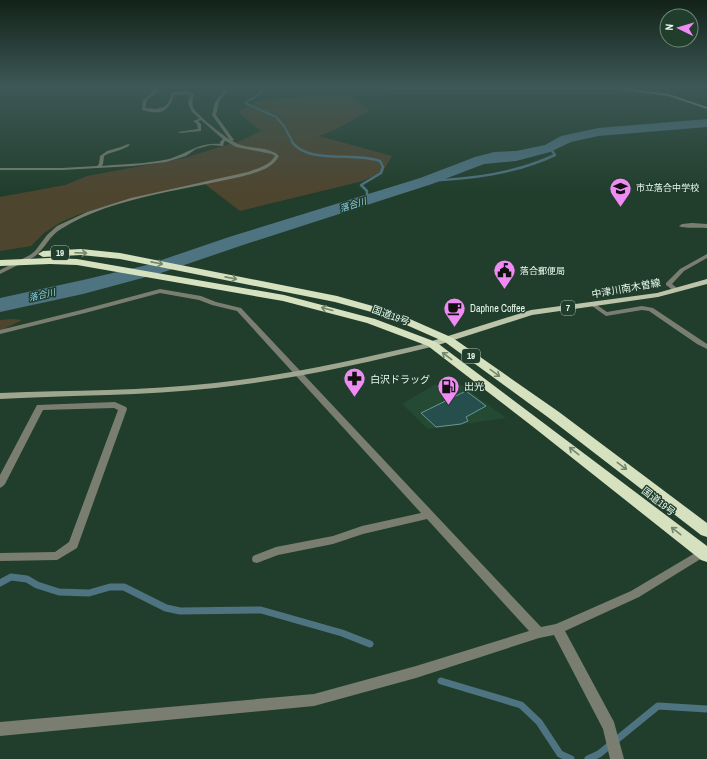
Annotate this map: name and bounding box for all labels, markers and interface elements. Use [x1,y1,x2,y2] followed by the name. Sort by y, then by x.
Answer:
[659,8,699,48] north arrow
[662,23,676,31] text: N
[607,175,633,208] school or university icon: 市立落合中学校
[636,182,699,194] place label: 市立落合中学校
[338,195,369,215] water label: 落合川
[51,246,69,260] road number: 19
[74,249,87,256] one-way arrow
[491,258,517,291] public building icon: 落合郵便局
[150,260,163,268] one-way arrow
[520,265,565,277] place label: 落合郵便局
[224,274,237,282] one-way arrow
[590,276,662,301] street label: 中津川南木曽線
[27,286,57,304] water label: 落合川
[442,295,468,328] cafe icon: Daphne Coffee
[561,301,575,315] road number: 7
[470,302,525,315] place label: Daphne Coffee
[370,303,411,328] street label: 国道19号
[321,305,334,312] one-way arrow
[462,349,480,363] road number: 19
[442,351,453,360] one-way arrow
[342,366,368,399] pharmacy icon: 白沢ドラッグ
[489,368,500,377] one-way arrow
[370,373,430,386] place label: 白沢ドラッグ
[435,373,461,406] fuel station icon: 出光
[464,380,484,393] place label: 出光
[568,446,579,455] one-way arrow
[616,462,627,471] one-way arrow
[639,484,678,519] street label: 国道19号
[671,526,682,535] one-way arrow

